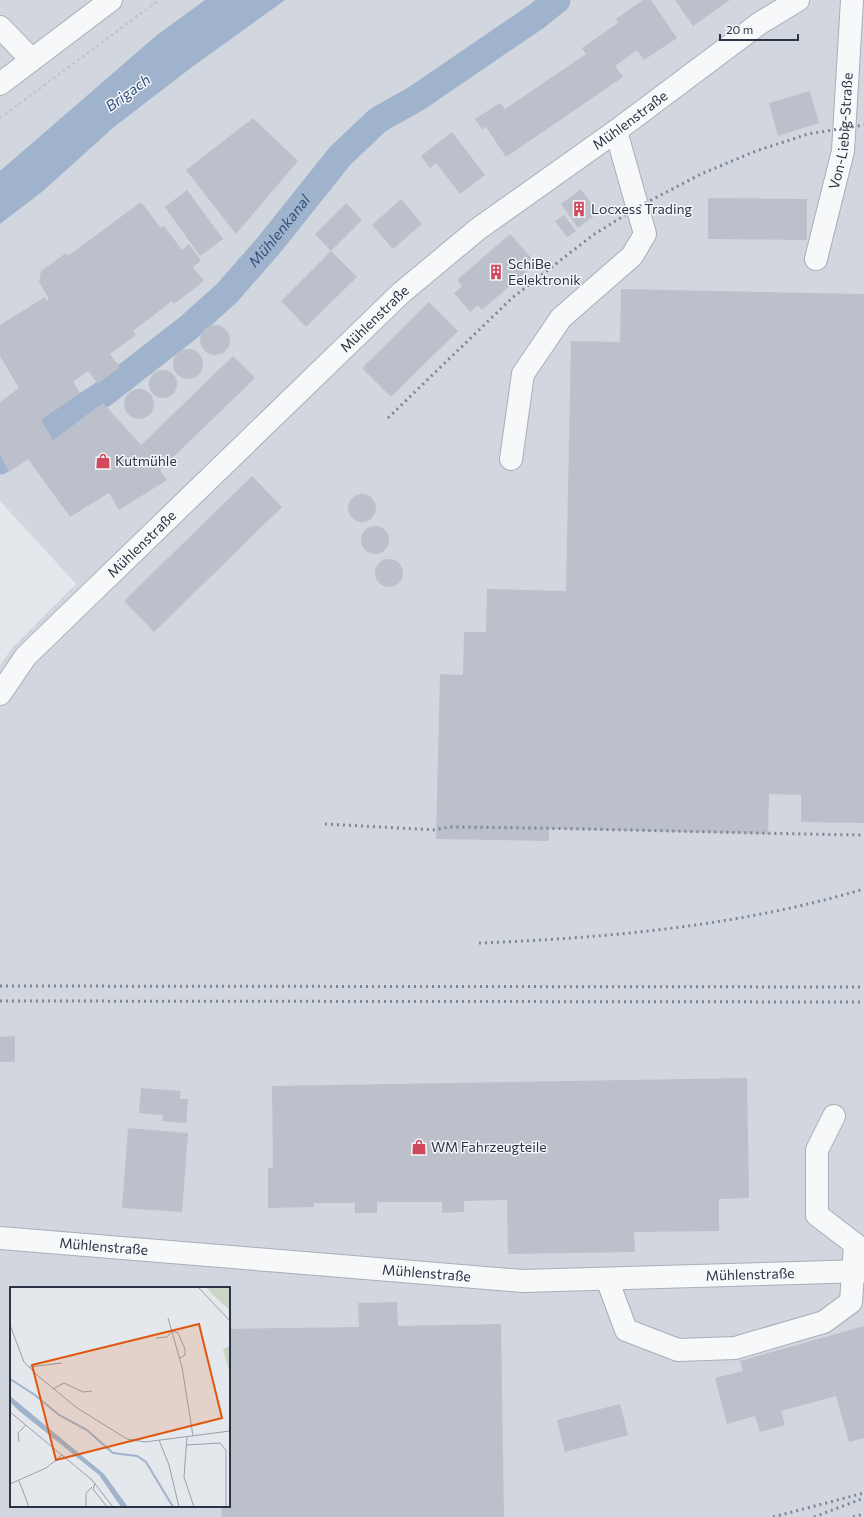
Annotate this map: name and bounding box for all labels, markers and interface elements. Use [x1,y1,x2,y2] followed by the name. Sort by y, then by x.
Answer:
[720,16,798,42] scale bar
[726,22,753,36] text: 20 m
[101,70,154,115] water label: Brigach
[825,72,856,191] street label: Von-Liebig-Straße
[589,87,671,153] street label: Mühlenstraße
[244,190,314,270] water label: Mühlenkanal
[570,200,588,218] building icon: Locxess Trading
[591,200,693,217] place label: Locxess Trading
[508,255,581,288] place label: SchiBe Eelektronik
[487,263,505,281] building icon: SchiBe Eelektronik
[336,281,412,355] street label: Mühlenstraße
[94,452,112,470] shop icon: Kutmühle
[115,452,177,469] place label: Kutmühle
[103,507,179,581] street label: Mühlenstraße
[410,1138,428,1156] shop icon: WM Fahrzeugteile
[431,1138,547,1155] place label: WM Fahrzeugteile
[59,1234,149,1258] street label: Mühlenstraße
[382,1260,472,1285] street label: Mühlenstraße
[705,1264,795,1284] street label: Mühlenstraße
[10,1287,230,1507] inset map

